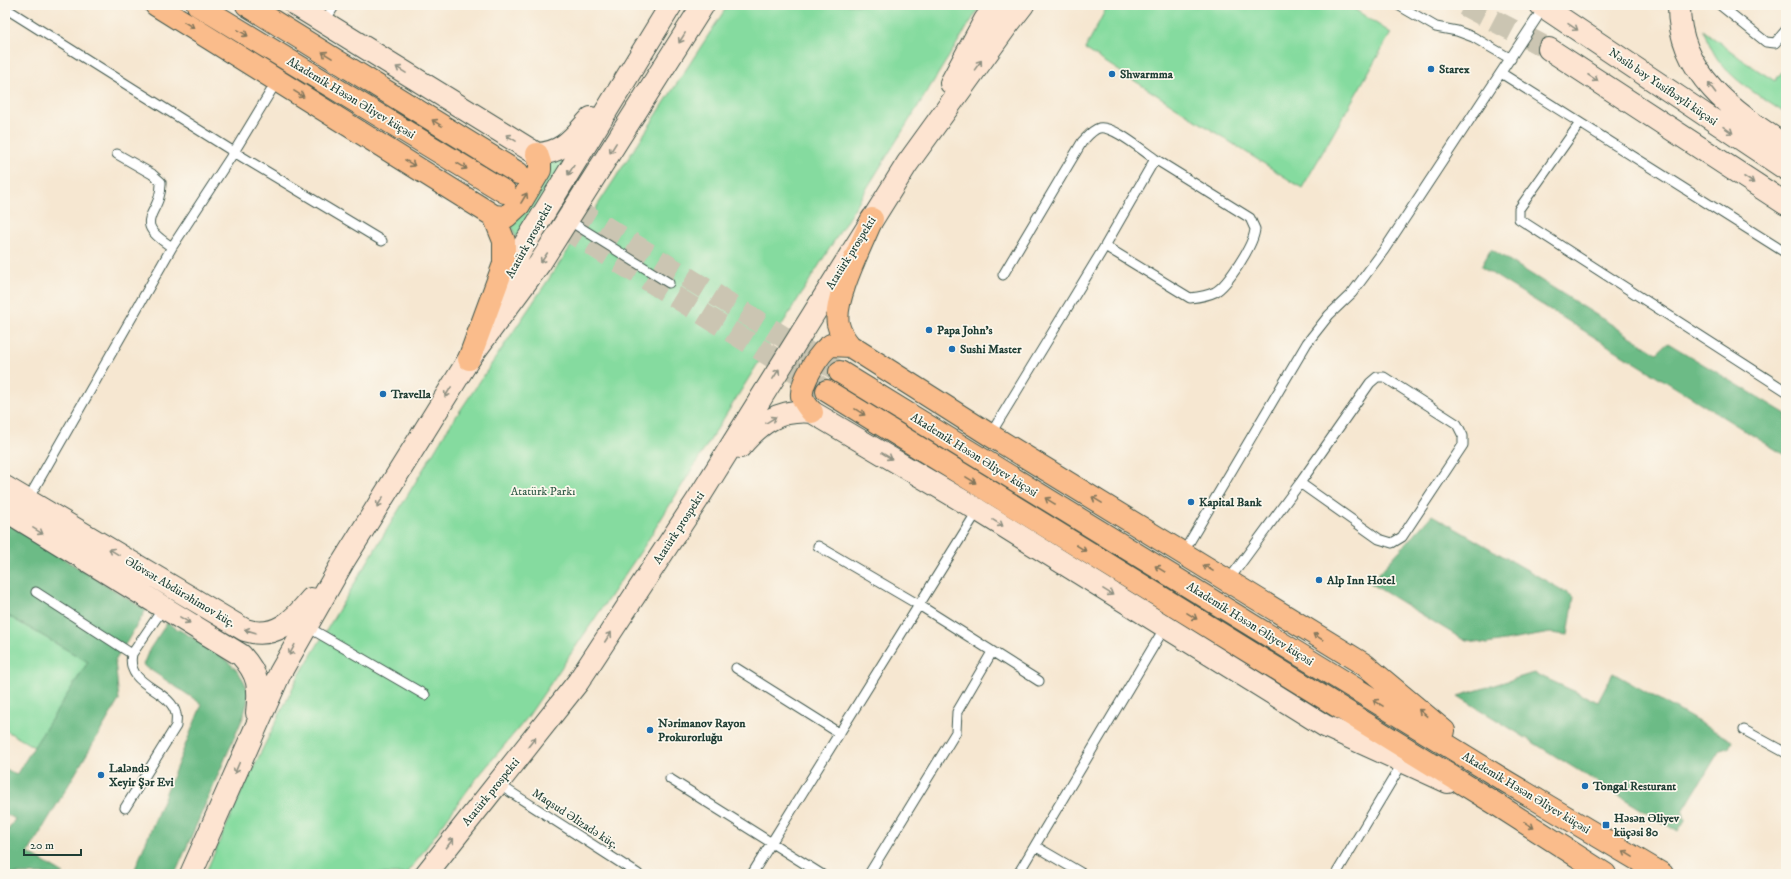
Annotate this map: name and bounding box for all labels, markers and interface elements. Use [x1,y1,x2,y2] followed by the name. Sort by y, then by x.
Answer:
[183,22,195,30] one-way arrow
[1568,23,1579,31] one-way arrow
[237,29,249,37] one-way arrow
[678,32,686,44] one-way arrow
[1606,45,1720,129] street label: Nəsib bəy Yusifbəyli küçəsi
[321,50,333,58] one-way arrow
[284,54,418,142] street label: Akademik Həsən Əliyev küçəsi
[974,59,982,70] one-way arrow
[1439,62,1470,77] place label: Starex
[1426,64,1436,74] marker: Starex
[395,65,407,73] one-way arrow
[1120,67,1174,82] place label: Shwarmma
[1107,69,1117,79] marker: Shwarmma
[1587,74,1598,82] one-way arrow
[1707,83,1716,94] one-way arrow
[293,90,304,98] one-way arrow
[432,119,443,127] one-way arrow
[1722,126,1733,134] one-way arrow
[506,134,517,142] one-way arrow
[609,142,617,153] one-way arrow
[404,159,415,167] one-way arrow
[456,162,468,170] one-way arrow
[566,164,574,176] one-way arrow
[1743,176,1755,184] one-way arrow
[520,192,528,204] one-way arrow
[502,201,556,281] street label: Atatürk prospekti
[823,214,879,292] street label: Atatürk prospekti
[539,252,547,264] one-way arrow
[937,323,992,338] place label: Papa John's
[924,325,934,335] marker: Papa John's
[960,342,1022,357] place label: Sushi Master
[947,344,957,354] marker: Sushi Master
[772,368,780,380] one-way arrow
[444,386,452,398] one-way arrow
[390,387,432,402] place label: Travella
[378,389,388,399] marker: Travella
[854,408,866,416] one-way arrow
[908,410,1040,500] street label: Akademik Həsən Əliyev küçəsi
[765,415,777,423] one-way arrow
[881,453,893,461] one-way arrow
[965,476,976,484] one-way arrow
[511,484,575,499] park label: Atatürk Parkı
[650,489,708,567] street label: Atatürk prospekti
[1199,495,1263,510] place label: Kapital Bank
[376,496,384,507] one-way arrow
[1091,496,1103,504] one-way arrow
[1044,497,1056,505] one-way arrow
[1186,497,1196,507] marker: Kapital Bank
[992,519,1003,527] one-way arrow
[32,527,44,535] one-way arrow
[1075,544,1086,552] one-way arrow
[109,548,120,556] one-way arrow
[122,553,238,631] street label: Əlövsət Abdürəhimov küç.
[1202,564,1214,572] one-way arrow
[1154,565,1166,573] one-way arrow
[1326,573,1395,588] place label: Alp Inn Hotel
[1314,575,1324,585] marker: Alp Inn Hotel
[1184,579,1316,669] street label: Akademik Həsən Əliyev küçəsi
[1103,588,1114,596] one-way arrow
[1186,613,1198,621] one-way arrow
[179,617,191,625] one-way arrow
[244,627,257,634] one-way arrow
[604,631,612,642] one-way arrow
[1312,632,1324,640] one-way arrow
[288,644,296,656] one-way arrow
[1372,699,1384,707] one-way arrow
[1418,709,1428,718] one-way arrow
[658,716,746,745] place label: Nərimanov Rayon Prokurorluğu
[645,725,655,735] marker: Nərimanov Rayon Prokurorluğu
[527,737,536,747] one-way arrow
[1459,749,1593,837] street label: Akademik Həsən Əliyev küçəsi
[459,755,523,829] street label: Atatürk prospekti
[109,761,174,790] place label: Laləndə Xeyir Şər Evi
[233,762,240,774] one-way arrow
[96,770,106,780] marker: Laləndə Xeyir Şər Evi
[1592,779,1676,794] place label: Tongal Resturant
[1580,781,1590,791] marker: Tongal Resturant
[529,786,621,853] street label: Maqsud Əlizadə küç.
[1613,811,1680,840] place label: Həsən Əliyev küçəsi 80
[1601,820,1611,830] marker: Həsən Əliyev küçəsi 80
[1523,821,1534,829] one-way arrow
[24,831,81,857] scale bar
[30,838,54,853] text: 20 m
[446,838,454,849] one-way arrow
[1622,850,1634,858] one-way arrow

